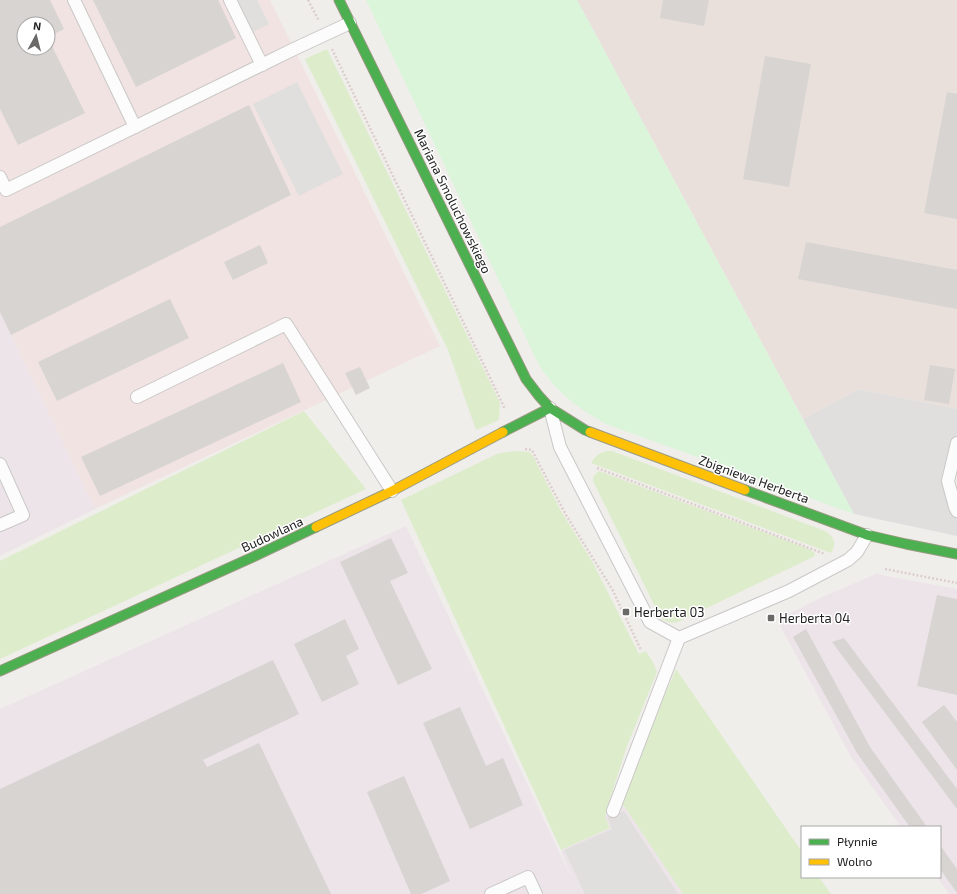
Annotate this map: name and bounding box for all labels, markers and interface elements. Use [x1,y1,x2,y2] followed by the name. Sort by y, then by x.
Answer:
[16,16,56,56] north arrow
[33,19,42,33] text: N
[411,126,495,276] street label: Mariana Smoluchowskiego
[697,452,811,506] street label: Zbigniewa Herberta
[238,513,306,555] street label: Budowlana
[634,604,705,620] place label: Herberta 03
[621,607,631,617] marker: Herberta 03
[779,610,850,626] place label: Herberta 04
[766,613,776,623] marker: Herberta 04
[801,826,941,878] legend
[837,834,877,848] text: Płynnie
[837,854,873,868] text: Wolno

